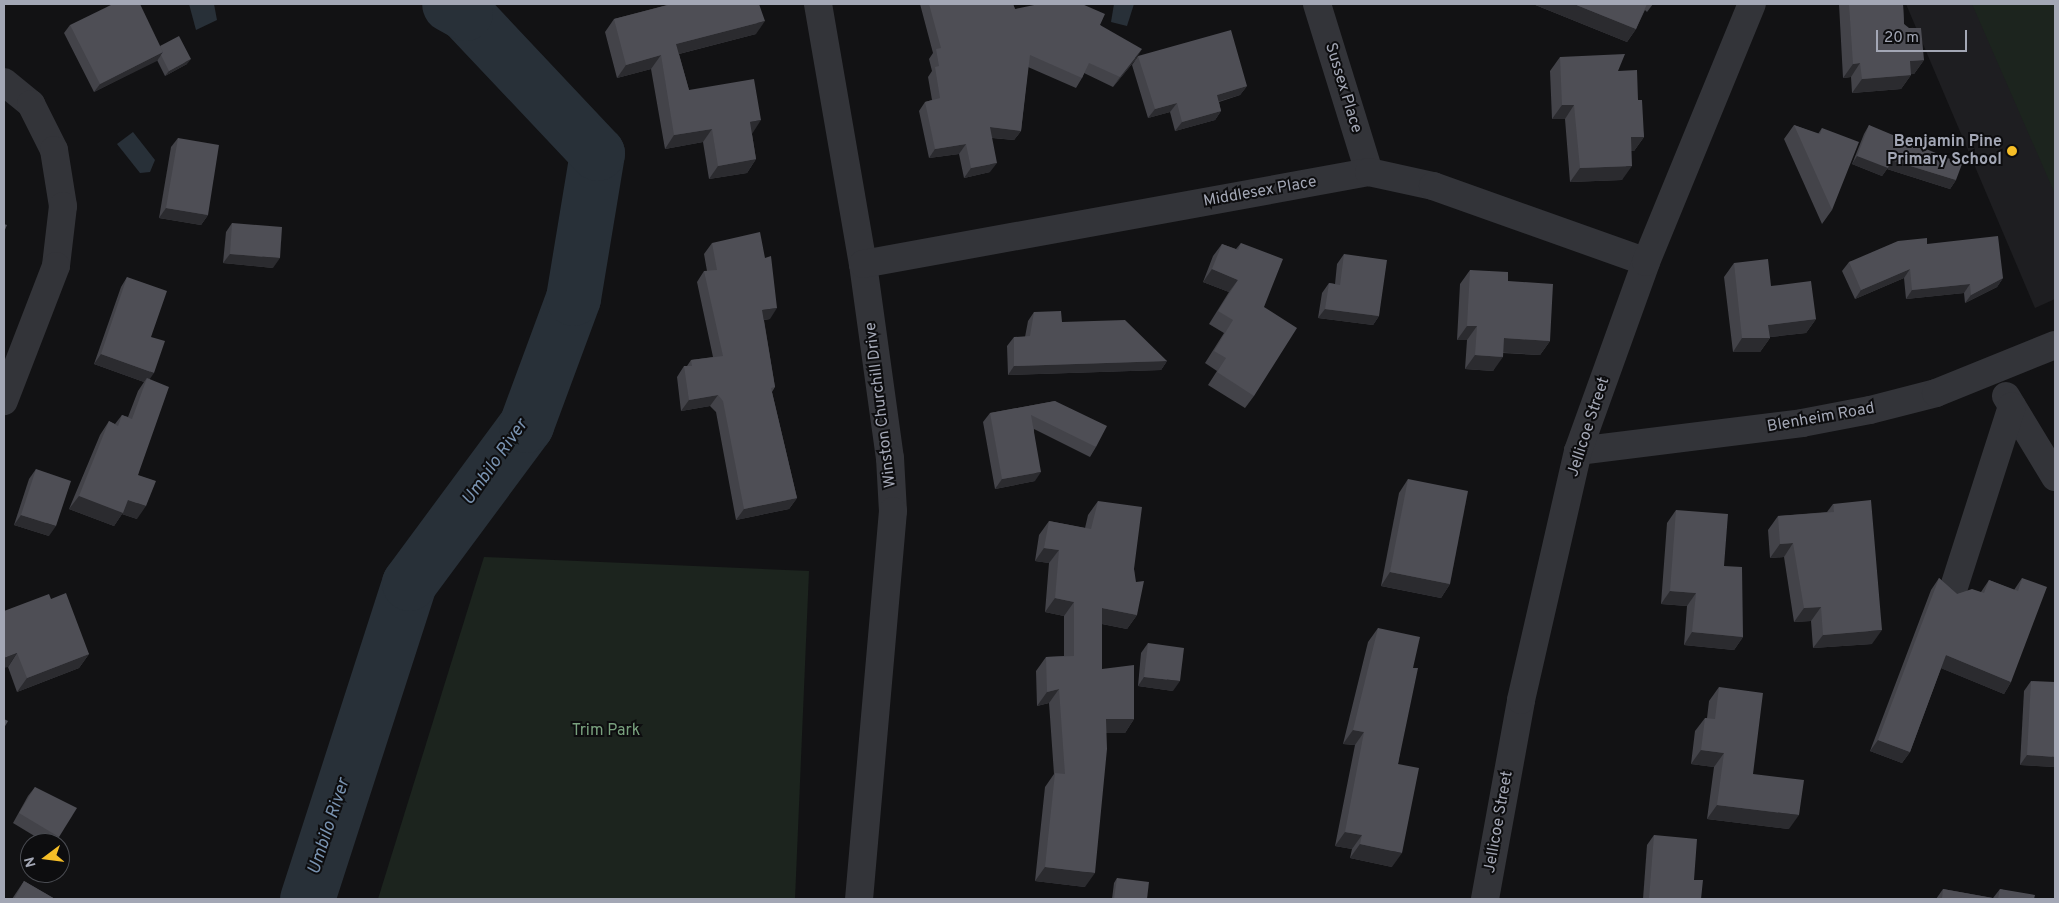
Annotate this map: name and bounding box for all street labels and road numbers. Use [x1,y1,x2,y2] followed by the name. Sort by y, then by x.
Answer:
[1320,41,1366,135] street label: Sussex Place
[1202,173,1318,211] street label: Middlesex Place
[861,321,901,489] street label: Winston Churchill Drive
[1564,375,1614,479] street label: Jellicoe Street
[1766,399,1876,437] street label: Blenheim Road
[1481,769,1517,875] street label: Jellicoe Street

